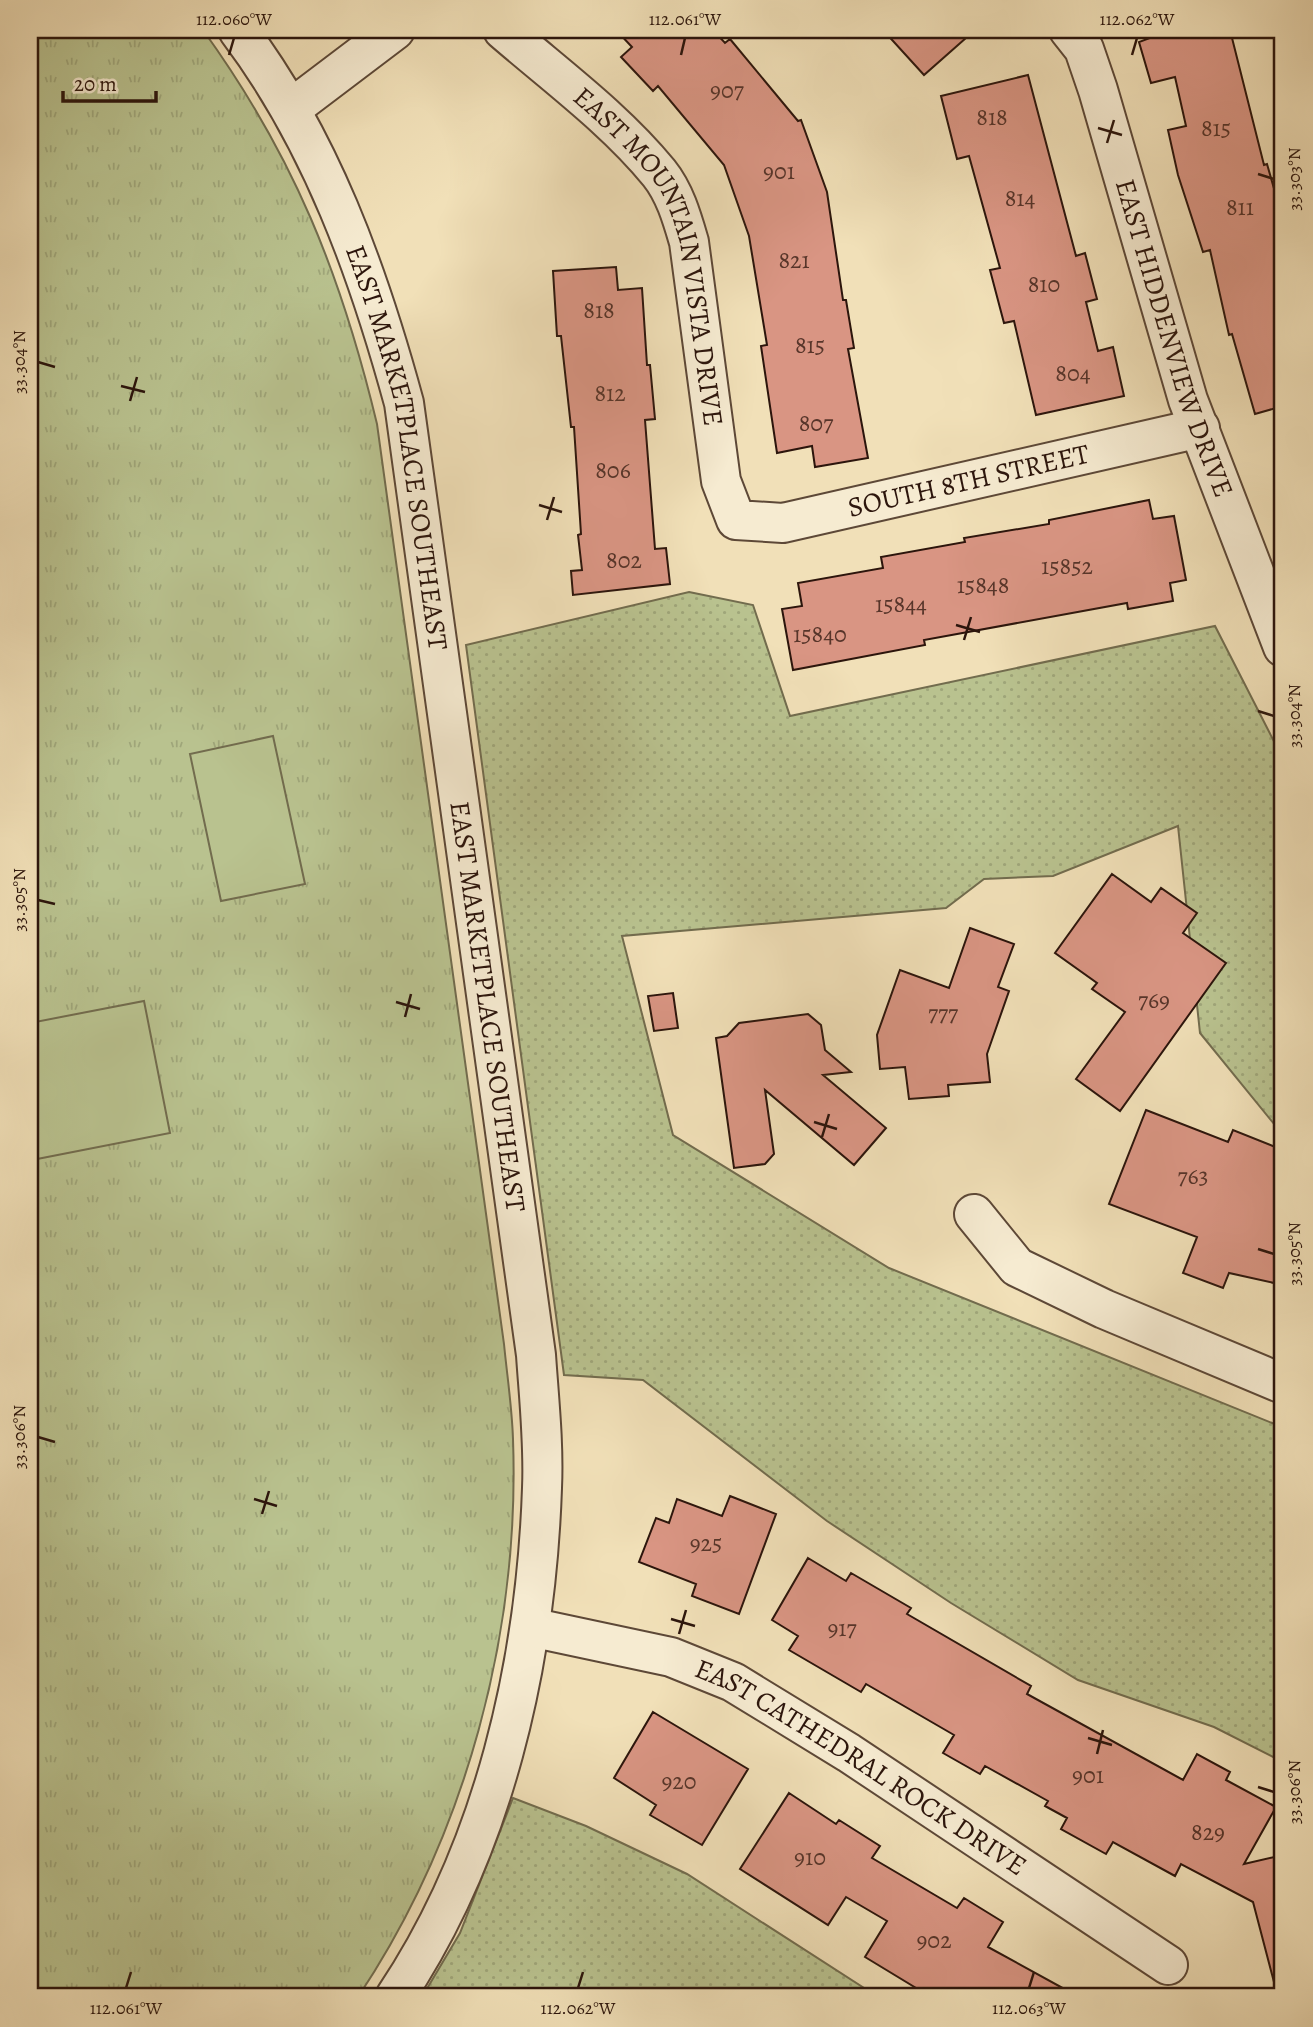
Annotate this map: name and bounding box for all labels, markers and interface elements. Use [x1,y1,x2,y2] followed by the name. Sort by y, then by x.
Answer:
[196,7,272,31] text: 112.060°W
[649,7,722,31] text: 112.061°W
[1099,7,1175,31] text: 112.062°W
[63,60,156,104] scale bar
[74,70,117,98] text: 20 m
[710,74,745,106] house number: 907
[565,78,732,428] street label: EAST MOUNTAIN VISTA DRIVE
[976,101,1008,133] house number: 818
[1201,112,1231,144] house number: 815
[1282,147,1306,211] text: 33.303°N
[763,155,795,187] house number: 901
[1106,175,1243,503] street label: EAST HIDDENVIEW DRIVE
[1005,182,1035,214] house number: 814
[1226,191,1254,223] house number: 811
[336,239,457,653] street label: EAST MARKETPLACE SOUTHEAST
[778,244,810,276] house number: 821
[1028,268,1060,300] house number: 810
[583,294,615,326] house number: 818
[795,329,825,361] house number: 815
[7,330,31,394] text: 33.304°N
[1055,357,1091,389] house number: 804
[594,377,626,409] house number: 812
[799,407,834,439] house number: 807
[844,435,1093,527] street label: SOUTH 8TH STREET
[595,454,631,486] house number: 806
[606,544,642,576] house number: 802
[1041,550,1093,582] house number: 15852
[957,569,1009,601] house number: 15848
[875,588,927,620] house number: 15844
[793,618,847,650] house number: 15840
[1282,684,1306,748] text: 33.304°N
[440,799,535,1214] street label: EAST MARKETPLACE SOUTHEAST
[7,868,31,932] text: 33.305°N
[1138,984,1170,1016] house number: 769
[928,997,959,1029] house number: 777
[1177,1160,1209,1192] house number: 763
[1282,1222,1306,1286] text: 33.305°N
[7,1405,31,1469] text: 33.306°N
[690,1527,722,1559] house number: 925
[827,1612,858,1644] house number: 917
[689,1650,1034,1885] street label: EAST CATHEDRAL ROCK DRIVE
[1072,1759,1104,1791] house number: 901
[1282,1760,1306,1824] text: 33.306°N
[661,1765,697,1797] house number: 920
[1191,1816,1225,1848] house number: 829
[794,1841,826,1873] house number: 910
[916,1924,952,1956] house number: 902
[90,1996,163,2020] text: 112.061°W
[540,1996,616,2020] text: 112.062°W
[992,1996,1066,2020] text: 112.063°W

